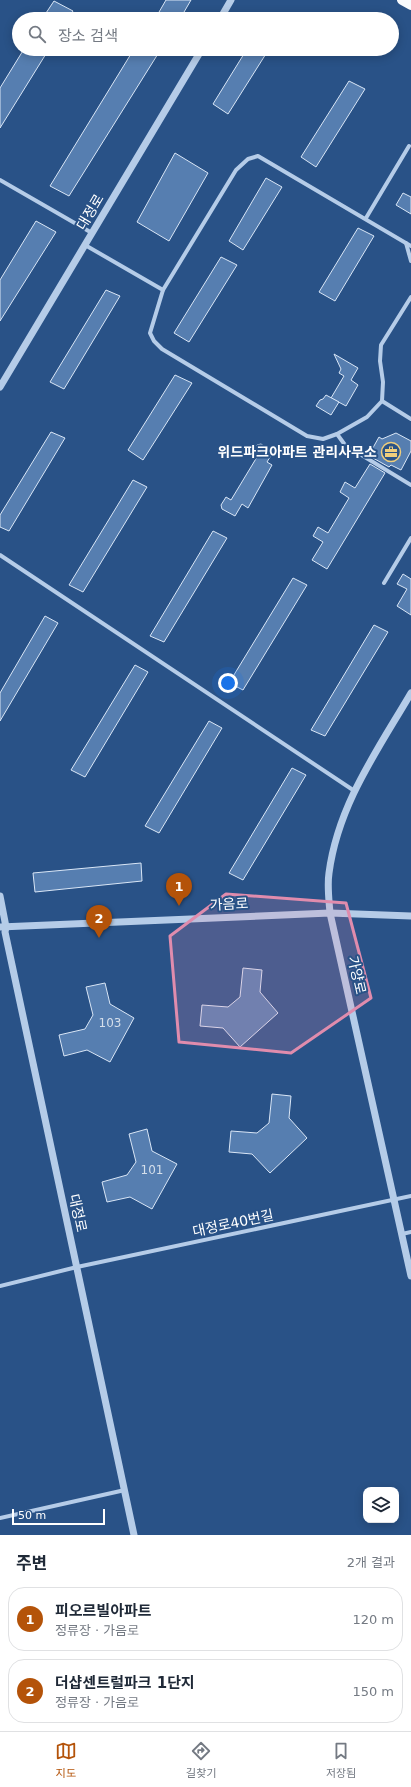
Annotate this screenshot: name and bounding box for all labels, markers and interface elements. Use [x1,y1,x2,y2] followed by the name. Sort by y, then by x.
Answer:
[12,12,399,56] search box
[26,23,48,45] icon: search
[58,27,118,45] text: 장소 검색
[73,191,107,233] street label: 대정로
[380,441,402,463] office icon: 위드파크아파트 관리사무소
[218,444,377,460] place label: 위드파크아파트 관리사무소
[218,673,238,693] your location
[166,873,192,906] pin: 1
[209,895,249,913] street label: 가음로
[86,905,112,938] pin: 2
[345,954,369,996] street label: 가양로
[99,1016,121,1030] house number: 103
[141,1163,163,1177] house number: 101
[66,1192,90,1234] street label: 대정로
[191,1207,275,1239] street label: 대정로40번길
[363,1487,399,1523] map controls
[363,1487,399,1523] button: layers
[12,1507,105,1526] scale bar
[18,1509,46,1522] text: 50 m
[16,1553,47,1573] text: 주변
[347,1555,395,1570] text: 2개 결과
[55,1602,152,1620] text: 피오르빌아파트
[25,1612,35,1627] text: 1
[352,1612,394,1627] text: 120 m
[55,1623,139,1638] text: 정류장 · 가음로
[55,1674,195,1692] text: 더샵센트럴파크 1단지
[25,1684,35,1699] text: 2
[352,1684,394,1699] text: 150 m
[55,1695,139,1710] text: 정류장 · 가음로
[55,1740,77,1780] tab: 지도
[186,1740,216,1780] tab: 길찾기
[326,1740,356,1780] tab: 저장됨

